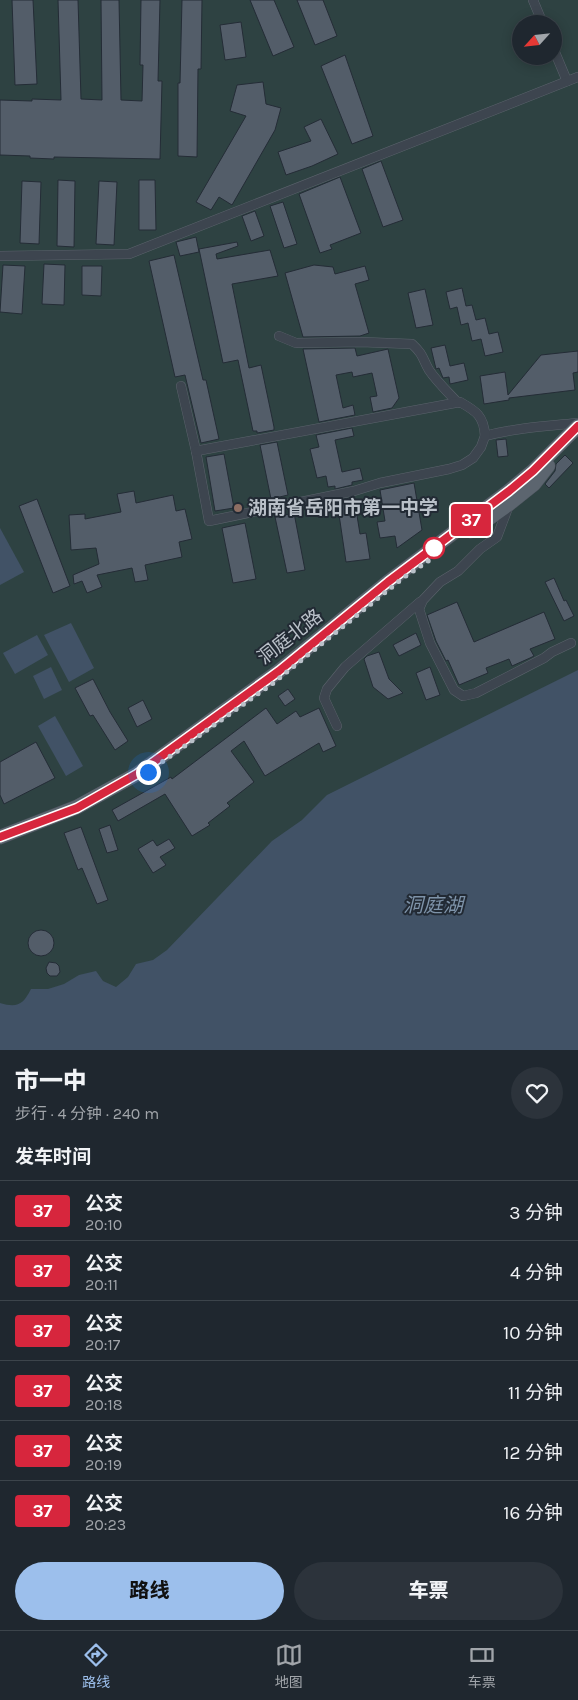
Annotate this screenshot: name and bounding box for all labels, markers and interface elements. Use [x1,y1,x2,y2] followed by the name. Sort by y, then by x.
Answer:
[512,15,562,65] north arrow
[512,15,562,65] map controls
[248,497,438,519] place label: 湖南省岳阳市第一中学
[232,502,244,514] marker: 湖南省岳阳市第一中学
[448,504,494,536] line badge: 37
[461,509,481,531] text: 37
[423,537,445,559] unlabelled marker
[253,605,327,669] street label: 洞庭北路
[136,760,161,785] your location
[403,894,466,917] water label: 洞庭湖
[15,1067,87,1095] text: 市一中
[511,1067,563,1119] button: heart
[15,1104,159,1123] text: 步行 · 4 分钟 · 240 m
[15,1146,91,1168] text: 发车时间
[85,1193,123,1215] text: 公交
[32,1200,53,1222] text: 37
[509,1202,563,1224] text: 3 分钟
[85,1215,122,1234] text: 20:10
[85,1253,123,1275] text: 公交
[32,1260,53,1282] text: 37
[510,1262,563,1284] text: 4 分钟
[85,1275,118,1294] text: 20:11
[85,1313,123,1335] text: 公交
[32,1320,53,1342] text: 37
[503,1322,563,1344] text: 10 分钟
[85,1335,120,1354] text: 20:17
[85,1373,123,1395] text: 公交
[32,1380,53,1402] text: 37
[508,1382,563,1404] text: 11 分钟
[85,1395,123,1414] text: 20:18
[85,1433,123,1455] text: 公交
[32,1440,53,1462] text: 37
[503,1442,563,1464] text: 12 分钟
[85,1455,122,1474] text: 20:19
[85,1493,123,1515] text: 公交
[32,1500,53,1522] text: 37
[503,1502,563,1524] text: 16 分钟
[85,1515,126,1534] text: 20:23
[15,1562,284,1620] button: 路线
[294,1562,563,1620] button: 车票
[82,1641,110,1691] tab: 路线
[275,1641,303,1691] tab: 地图
[468,1641,496,1691] tab: 车票

